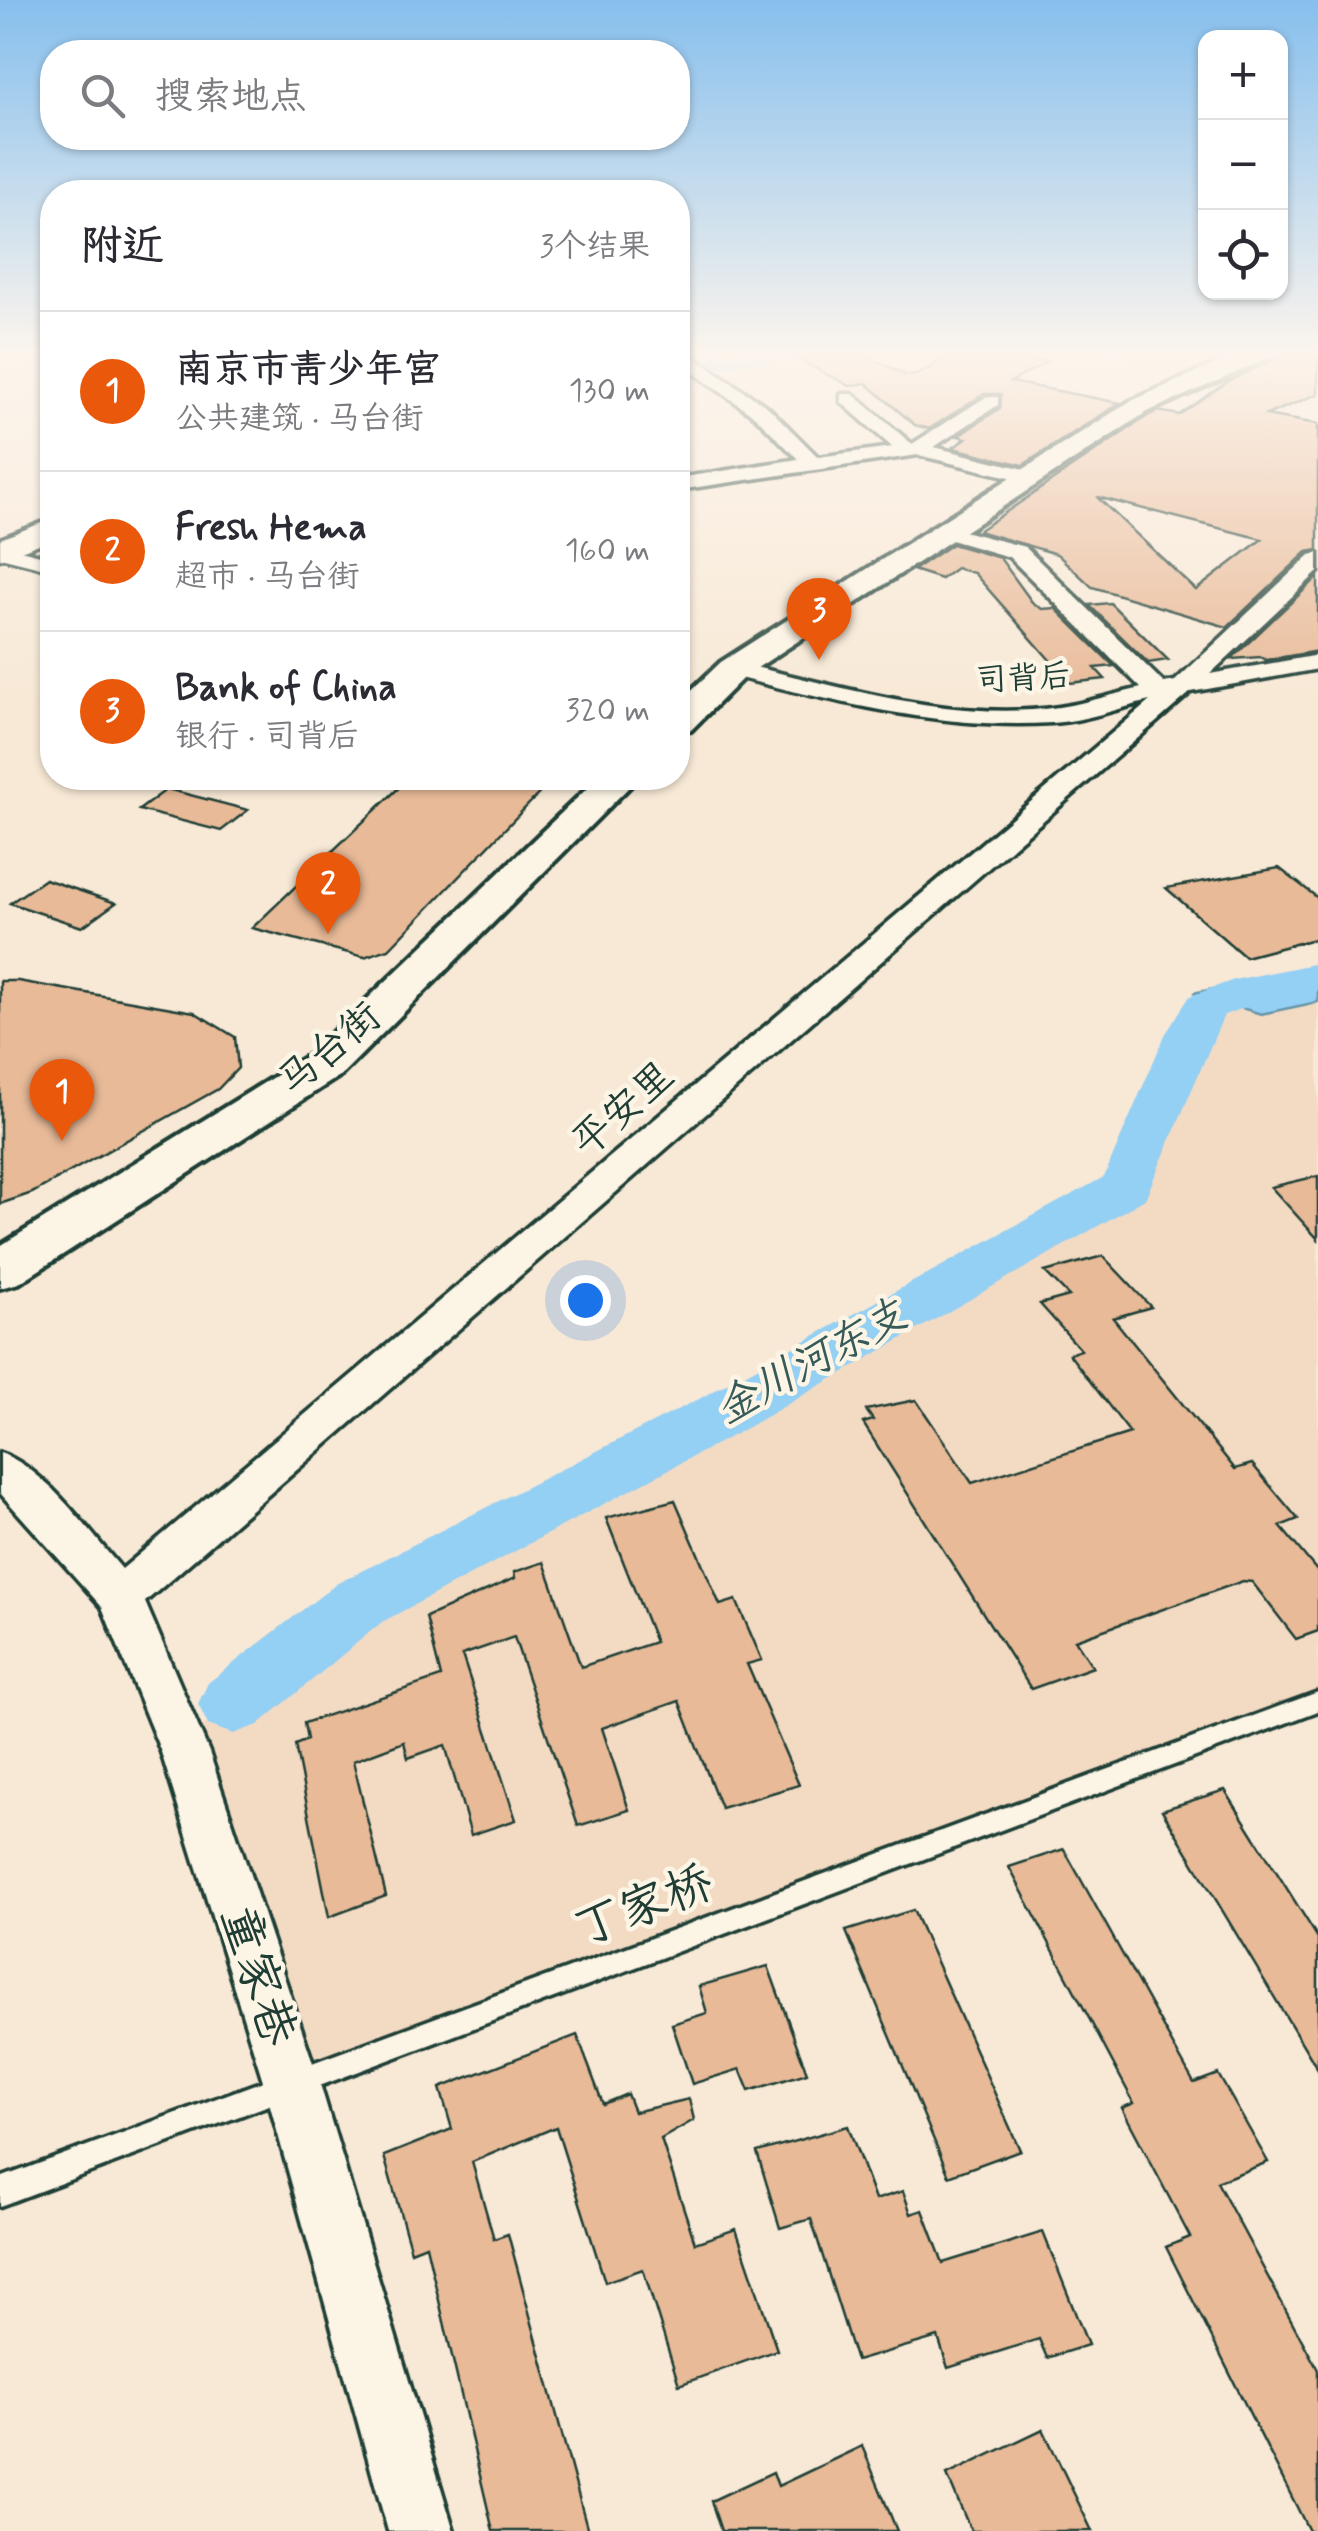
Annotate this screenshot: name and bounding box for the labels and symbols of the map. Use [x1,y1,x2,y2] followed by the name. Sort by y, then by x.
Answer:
[786,578,852,660] pin: 3
[974,656,1072,702] street label: 司背后
[296,852,360,934] pin: 2
[267,992,393,1108] street label: 马台街
[562,1051,686,1169] street label: 平安里
[30,1058,94,1141] pin: 1
[560,1275,611,1326] your location
[707,1288,917,1438] water label: 金川河东支
[565,1852,723,1962] street label: 丁家桥
[205,1898,309,2054] street label: 童家巷

